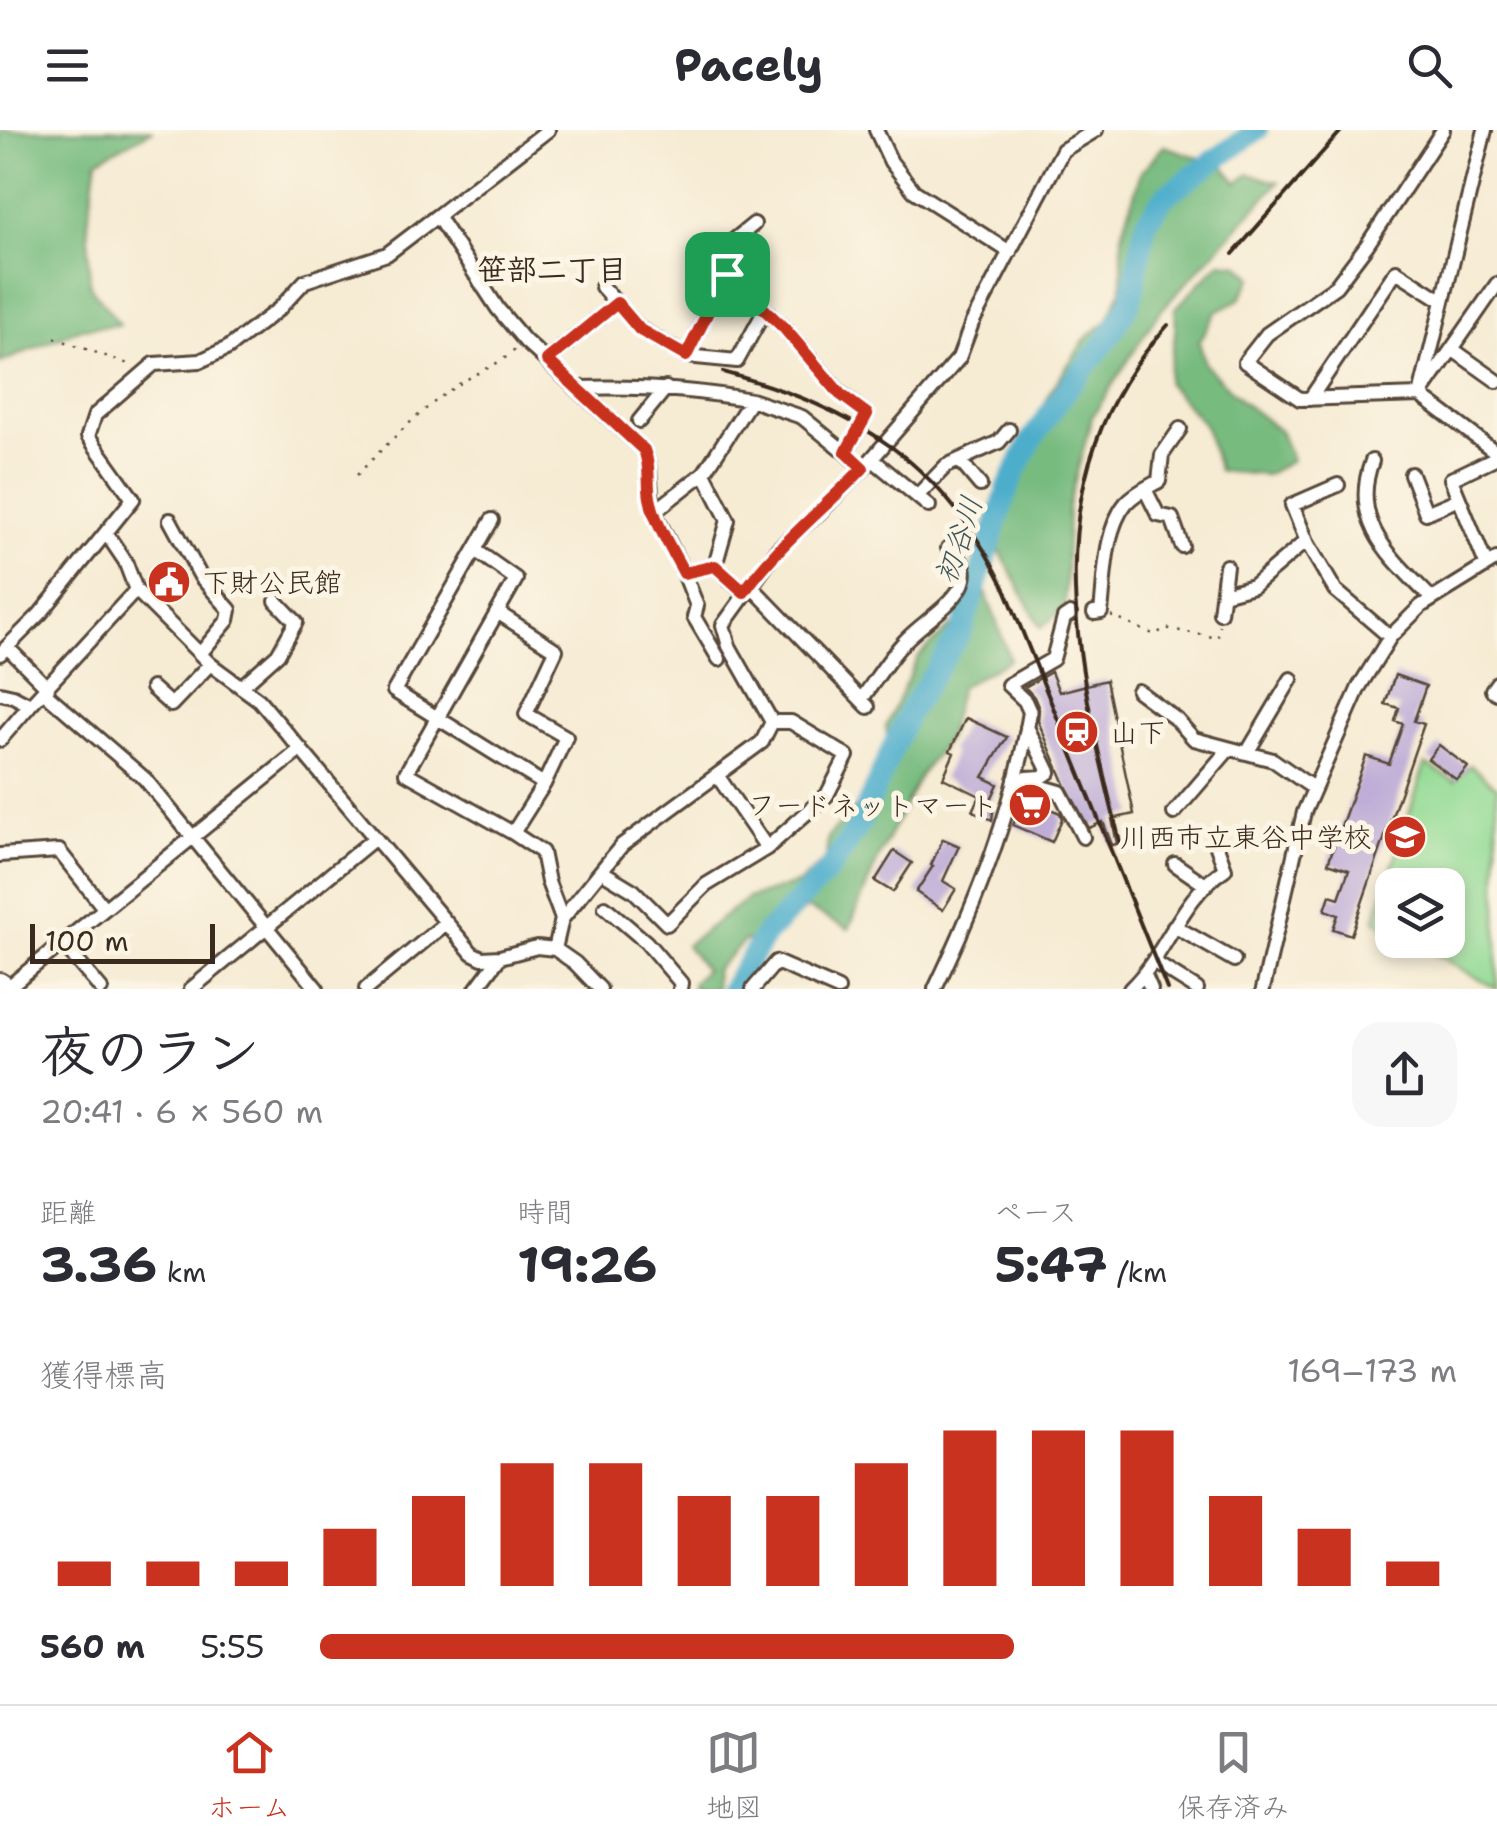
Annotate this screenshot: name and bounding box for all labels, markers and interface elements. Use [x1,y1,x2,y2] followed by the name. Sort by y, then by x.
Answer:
[674,35,823,95] text: Pacely
[40,38,95,93] icon: menu
[1402,38,1457,93] icon: search
[685,232,770,317] pin
[700,247,755,302] icon: arrive
[477,249,627,290] district label: 笹部二丁目
[925,491,992,589] water label: 初谷川
[146,559,192,605] public building icon: 下財公民館
[202,563,342,601] place label: 下財公民館
[1054,709,1100,755] station icon: 山下
[1110,713,1166,751] place label: 山下
[1007,782,1053,828] supermarket icon: フードネットマート
[748,786,998,824] place label: フードネットマート
[1382,814,1428,860] school or university icon: 川西市立東谷中学校
[1120,818,1372,856] place label: 川西市立東谷中学校
[1375,868,1465,958] map controls
[1375,868,1465,958] button: layers
[30,919,215,964] scale bar
[45,922,129,960] text: 100 m
[40,1015,260,1089] text: 夜のラン
[1352,1022,1457,1127] button: share
[40,1090,323,1133] text: 20:41 · 6 × 560 m
[40,1193,96,1231] text: 距離
[517,1193,573,1231] text: 時間
[995,1193,1077,1231] text: ペース
[40,1231,157,1298] text: 3.36
[517,1231,658,1298] text: 19:26
[995,1231,1107,1298] text: 5:47
[157,1253,206,1291] text: km
[1107,1253,1167,1291] text: /km
[1287,1349,1457,1392] text: 169–173 m
[40,1353,168,1396] text: 獲得標高
[40,1625,145,1668] text: 560 m
[200,1625,265,1668] text: 5:55
[208,1725,291,1826] tab: ホーム
[706,1725,762,1826] tab: 地図
[1177,1725,1289,1826] tab: 保存済み

